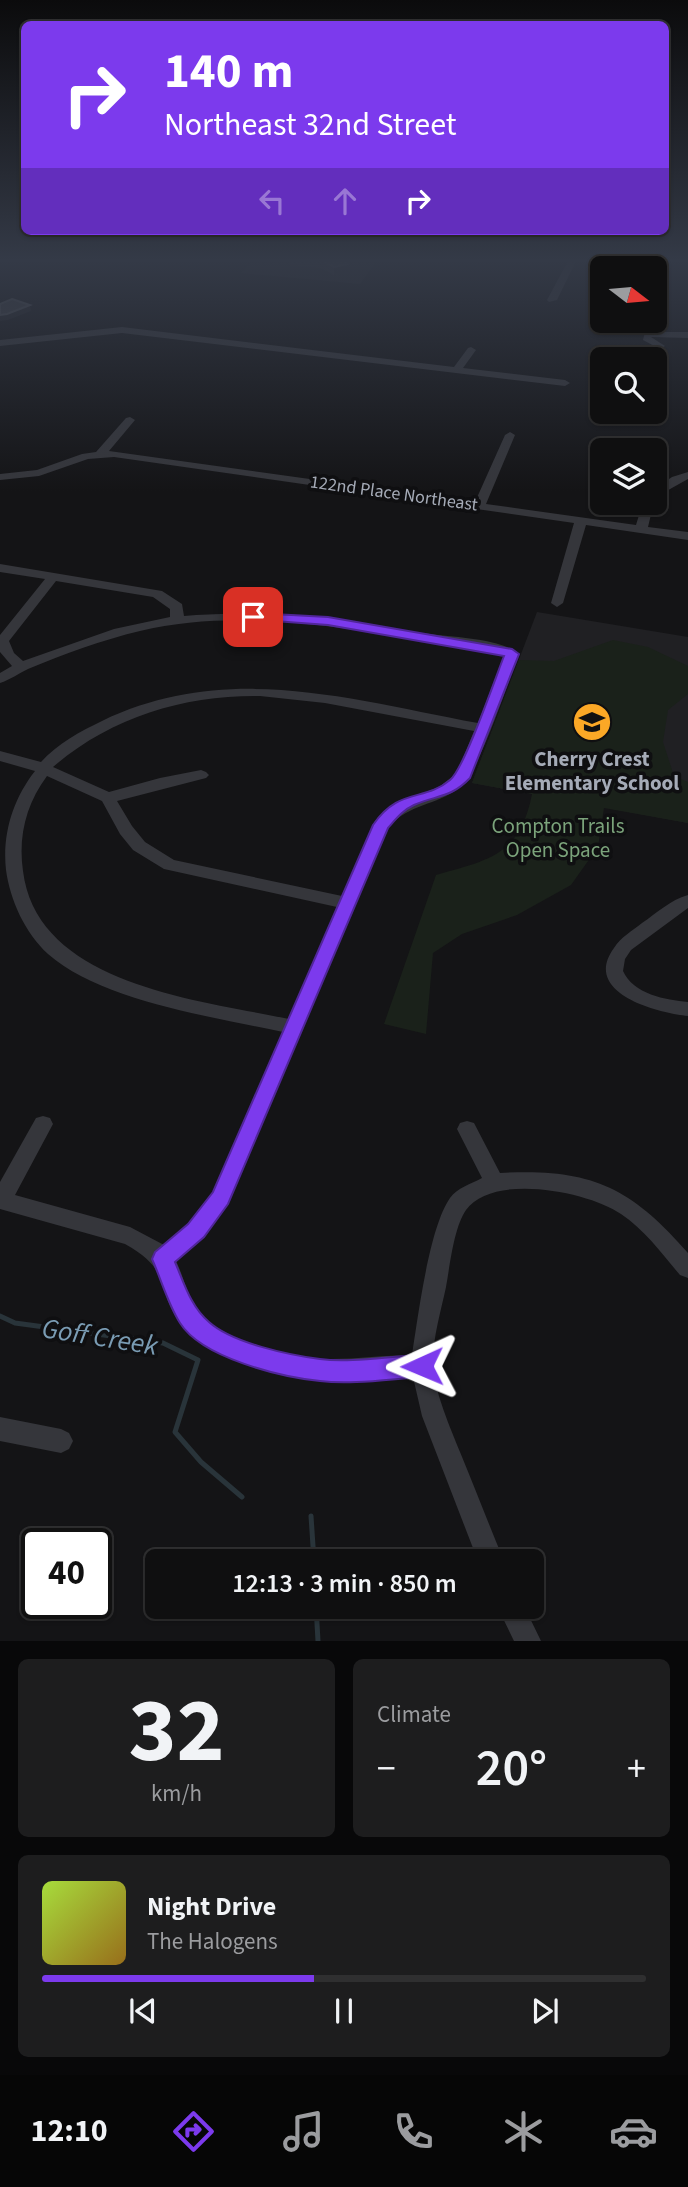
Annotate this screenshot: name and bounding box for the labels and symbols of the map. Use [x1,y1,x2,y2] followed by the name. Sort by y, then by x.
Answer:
[590,256,667,332] north arrow
[308,469,479,518] street label: 122nd Place Northeast
[223,587,283,647] pin
[571,701,613,743] school or university icon: Cherry Crest Elementary School
[505,744,679,798] place label: Cherry Crest Elementary School
[492,811,625,865] park label: Compton Trails Open Space
[39,1308,161,1366] water label: Goff Creek
[385,1329,459,1403] position arrow
[21,1528,112,1619] speed limit sign: 40

